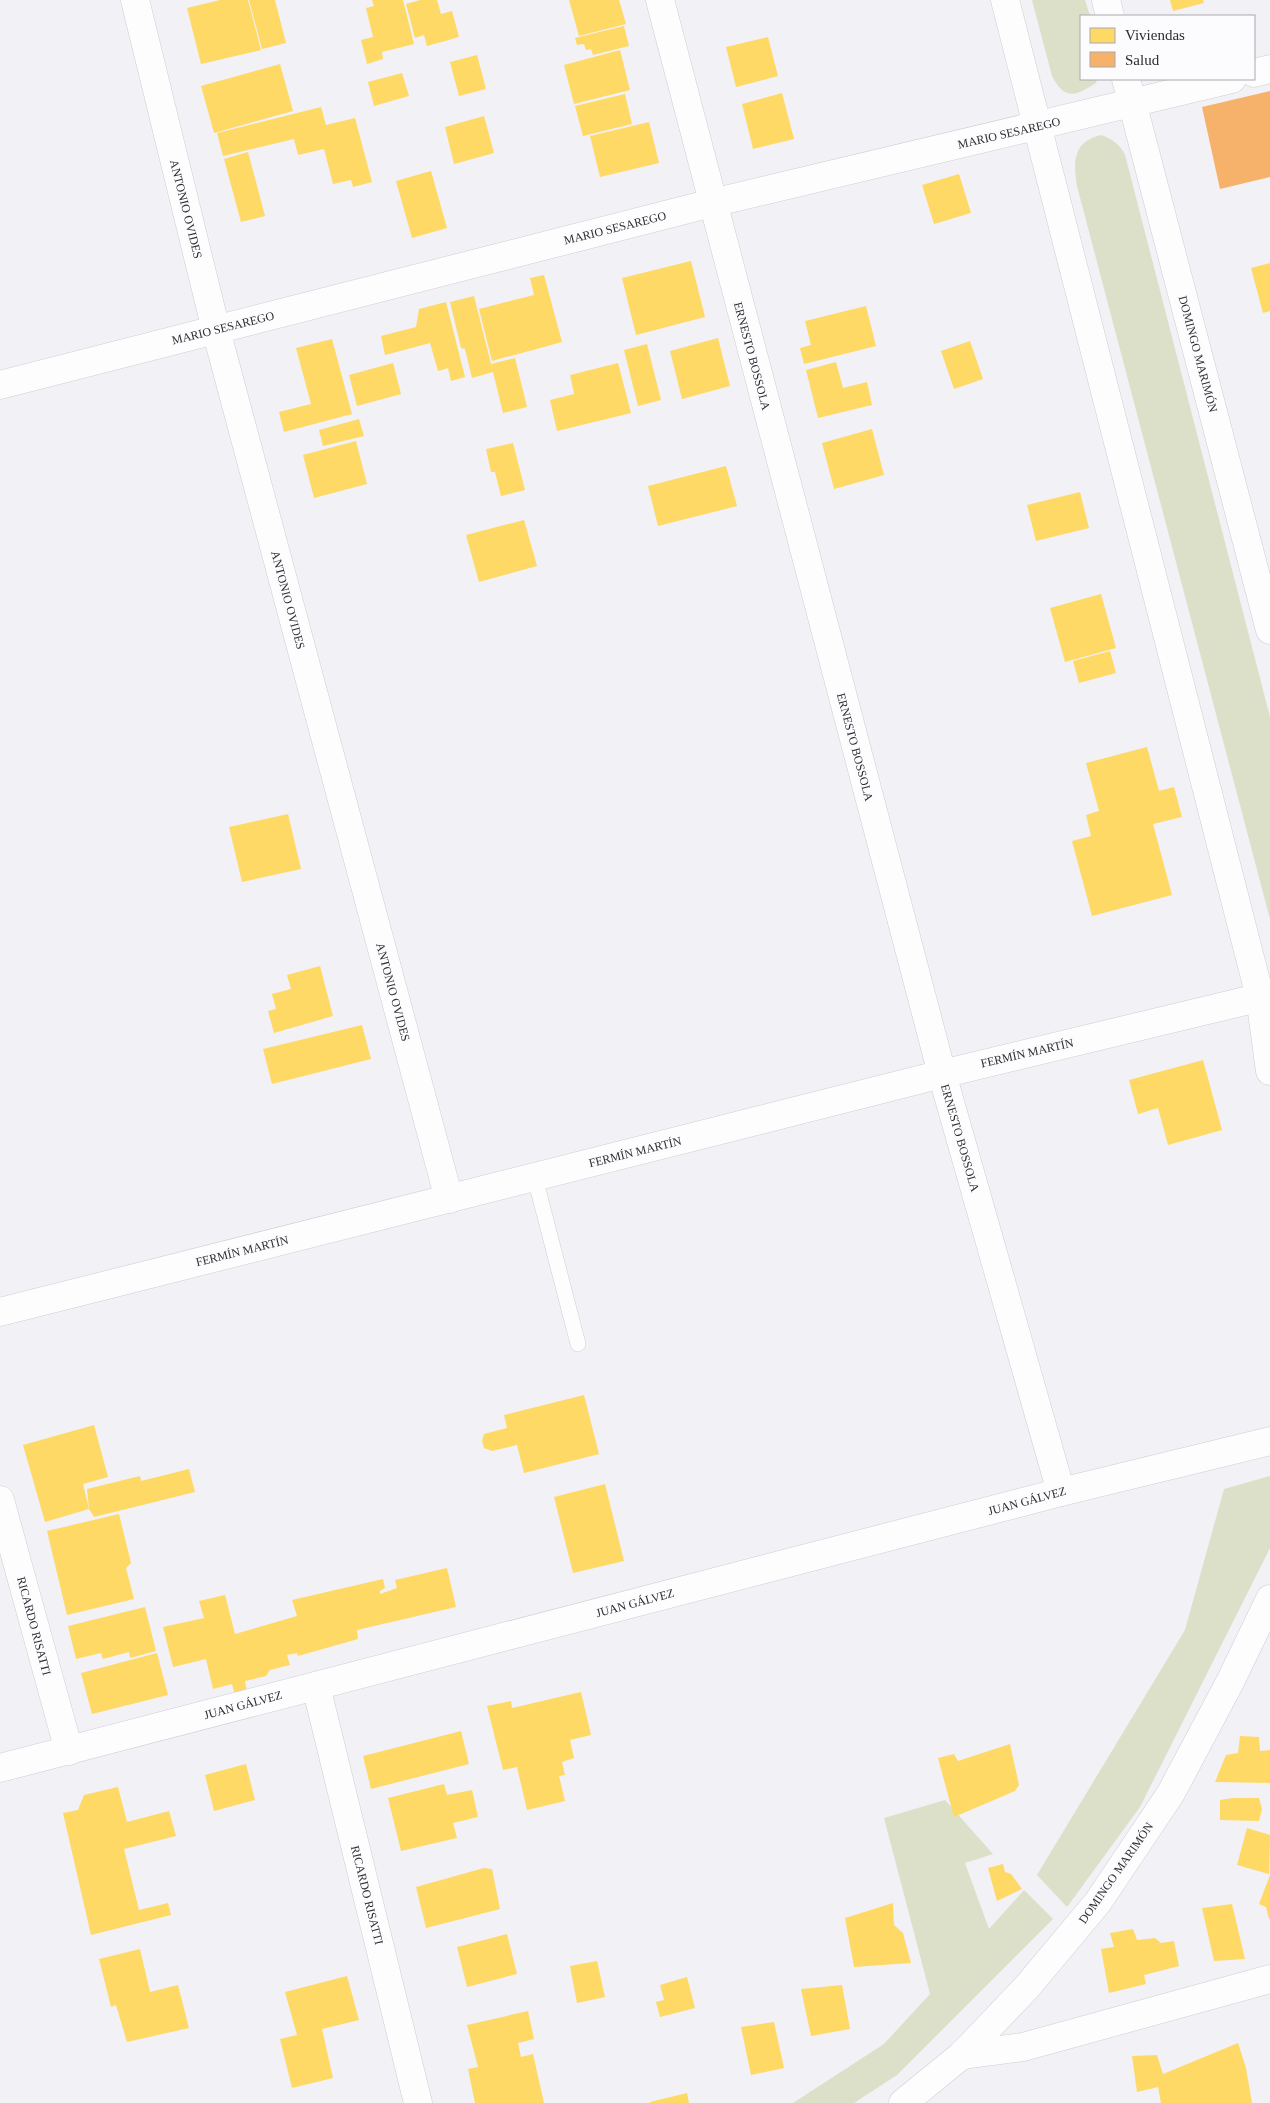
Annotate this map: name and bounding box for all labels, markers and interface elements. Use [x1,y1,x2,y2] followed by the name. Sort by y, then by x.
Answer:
[1080,15,1255,80] legend
[1125,27,1185,43] text: Viviendas
[1125,52,1160,68] text: Salud
[956,114,1062,152] street label: MARIO SESAREGO
[167,158,205,260] street label: ANTONIO OVIDES
[562,208,668,247] street label: MARIO SESAREGO
[1176,294,1220,414] street label: DOMINGO MARIMÓN
[731,300,773,412] street label: ERNESTO BOSSOLA
[170,308,276,347] street label: MARIO SESAREGO
[268,549,308,651] street label: ANTONIO OVIDES
[834,691,876,803] street label: ERNESTO BOSSOLA
[373,941,413,1043] street label: ANTONIO OVIDES
[979,1035,1075,1071] street label: FERMÍN MARTÍN
[938,1082,982,1194] street label: ERNESTO BOSSOLA
[587,1134,683,1170] street label: FERMÍN MARTÍN
[194,1233,290,1269] street label: FERMÍN MARTÍN
[986,1484,1068,1518] street label: JUAN GÁLVEZ
[14,1575,54,1677] street label: RICARDO RISATTI
[594,1586,676,1620] street label: JUAN GÁLVEZ
[202,1688,284,1722] street label: JUAN GÁLVEZ
[1076,1819,1156,1926] street label: DOMINGO MARIMÓN
[348,1844,386,1946] street label: RICARDO RISATTI

